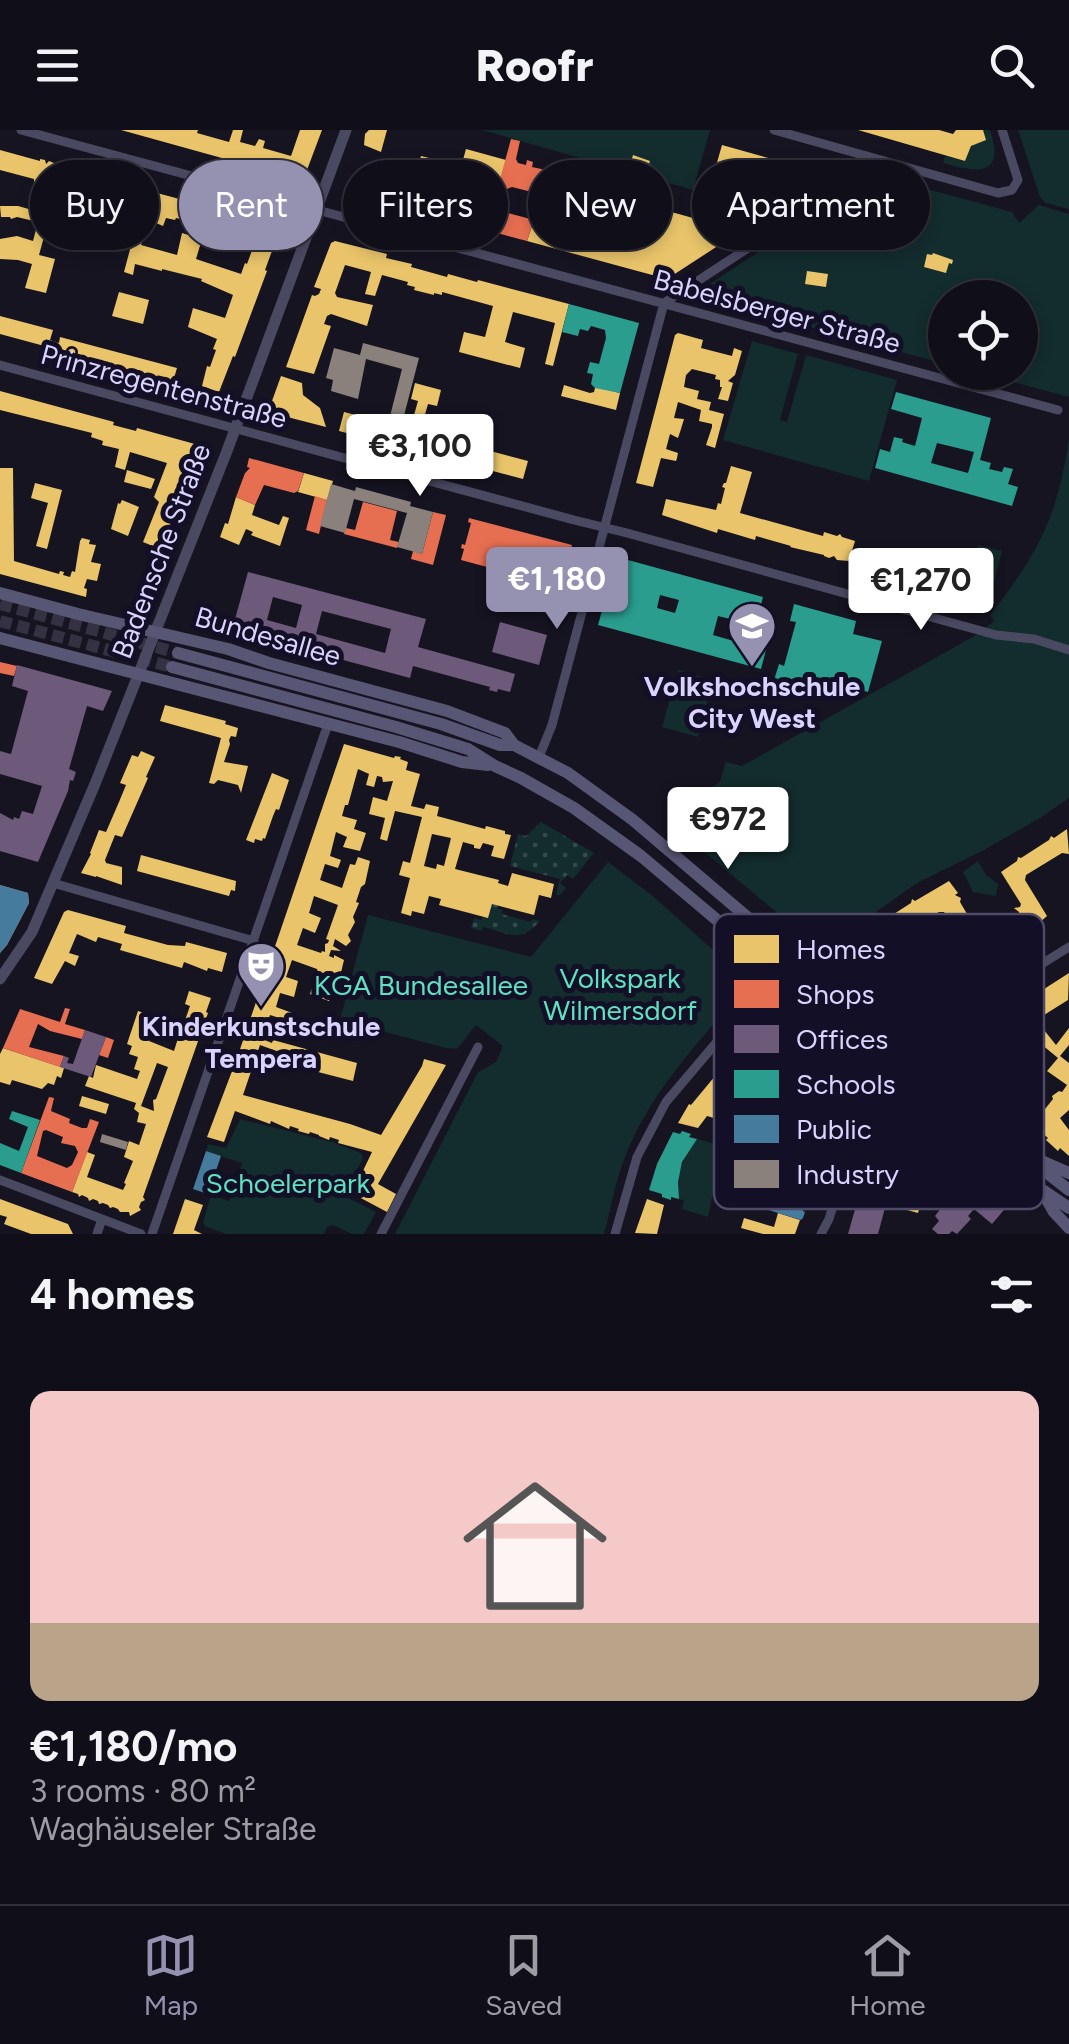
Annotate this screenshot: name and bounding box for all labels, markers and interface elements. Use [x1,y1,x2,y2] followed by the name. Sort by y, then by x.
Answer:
[30,38,85,93] icon: menu
[476,38,593,92] text: Roofr
[984,38,1039,93] icon: search
[30,160,159,250] chip: Buy
[179,160,323,250] chip: Rent
[343,160,508,250] chip: Filters
[528,160,672,250] chip: New
[692,160,930,250] chip: Apartment
[650,262,904,360] street label: Babelsberger Straße
[928,280,1038,390] map controls
[928,280,1038,390] button: locate
[37,337,291,435] street label: Prinzregentenstraße
[339,414,501,499] pin: €3,100
[368,427,472,465] text: €3,100
[104,439,218,663] street label: Badensche Straße
[476,547,638,632] pin: €1,180
[840,548,1002,633] pin: €1,270
[508,560,606,598] text: €1,180
[870,561,972,599] text: €1,270
[191,599,345,673] street label: Bundesallee
[726,600,778,668] school or university icon: Volkshochschule City West
[644,669,860,735] place label: Volkshochschule City West
[669,787,787,872] pin: €972
[689,800,767,838] text: €972
[714,914,1044,1209] legend
[796,932,885,966] text: Homes
[235,940,287,1008] theatre icon: Kinderkunstschule Tempera
[543,961,697,1027] park label: Volkspark Wilmersdorf
[314,968,528,1002] park label: KGA Bundesallee
[796,977,875,1011] text: Shops
[142,1009,380,1075] place label: Kinderkunstschule Tempera
[796,1022,888,1056] text: Offices
[796,1067,896,1101] text: Schools
[796,1112,872,1146] text: Public
[796,1157,899,1191] text: Industry
[206,1166,371,1200] park label: Schoelerpark
[984,1267,1039,1322] icon: filters
[30,1269,194,1320] text: 4 homes
[445,1456,625,1636] icon: home
[30,1721,238,1772] text: €1,180/mo
[30,1772,256,1810] text: 3 rooms · 80 m²
[30,1810,317,1848] text: Waghäuseler Straße
[143,1928,198,2022] tab: Map
[485,1928,562,2022] tab: Saved
[849,1928,926,2022] tab: Home

